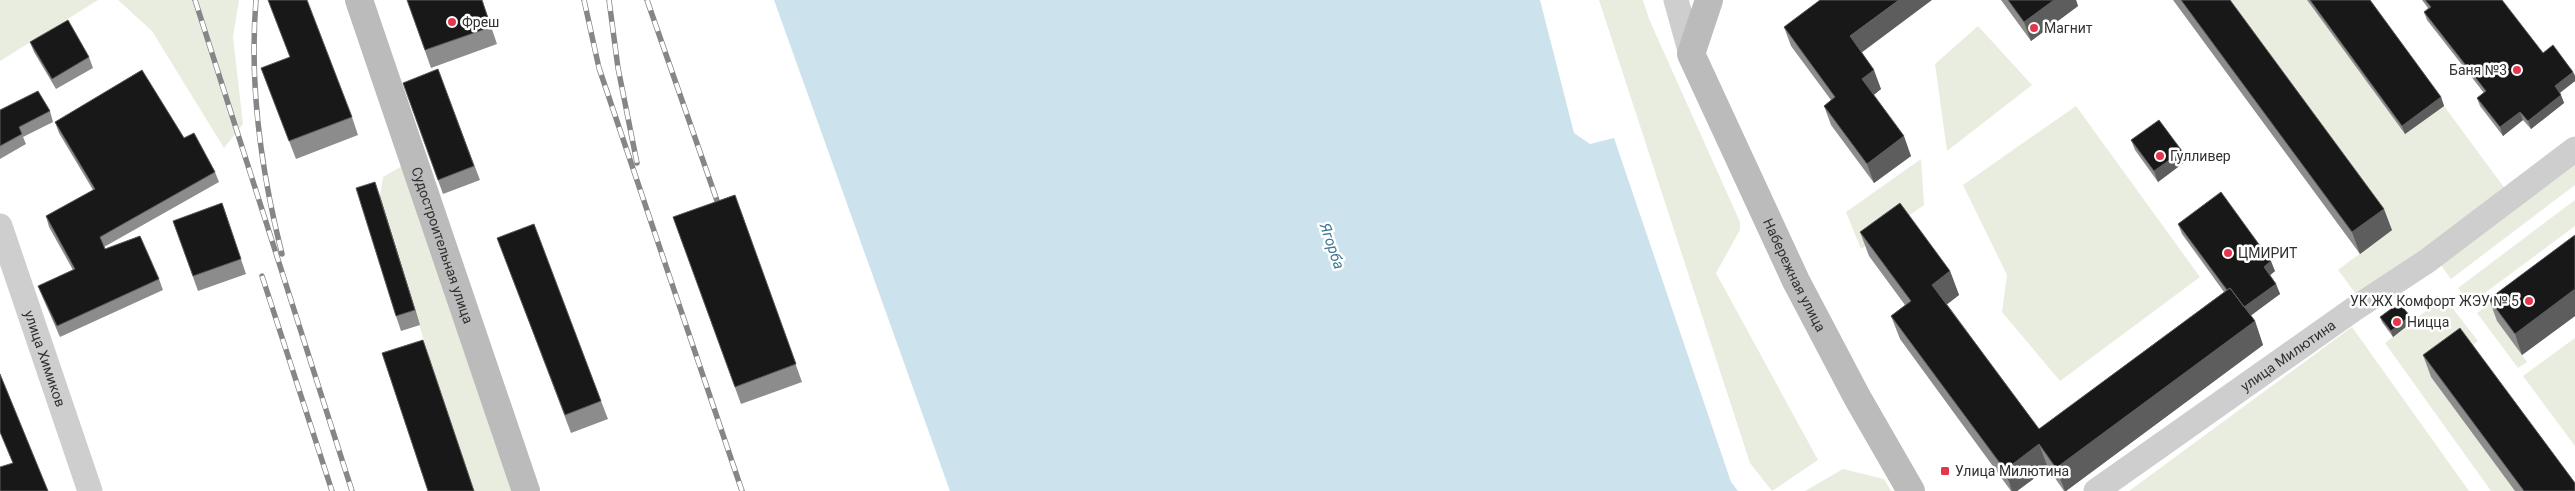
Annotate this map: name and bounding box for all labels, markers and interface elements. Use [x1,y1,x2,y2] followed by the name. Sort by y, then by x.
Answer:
[462,14,499,30] place label: Фреш
[446,16,458,28] marker: Фреш
[2044,20,2093,36] place label: Магнит
[2028,22,2040,34] marker: Магнит
[2449,62,2507,78] place label: Баня №3
[2511,64,2523,76] marker: Баня №3
[2170,148,2231,164] place label: Гулливер
[2154,150,2166,162] marker: Гулливер
[408,165,476,326] street label: Судостроительная улица
[1760,216,1829,334] street label: Набережная улица
[1315,220,1348,272] water label: Ягорба
[2238,245,2298,261] place label: ЦМИРИТ
[2222,247,2234,259] marker: ЦМИРИТ
[2350,293,2519,309] place label: УК ЖХ Комфорт ЖЭУ № 5
[2523,295,2535,307] marker: УК ЖХ Комфорт ЖЭУ № 5
[21,308,69,409] street label: улица Химиков
[2407,314,2449,330] place label: Ницца
[2391,316,2403,328] marker: Ницца
[2238,317,2339,394] street label: улица Милютина
[1955,463,2069,479] place label: Улица Милютина
[1939,465,1951,477] marker: Улица Милютина

